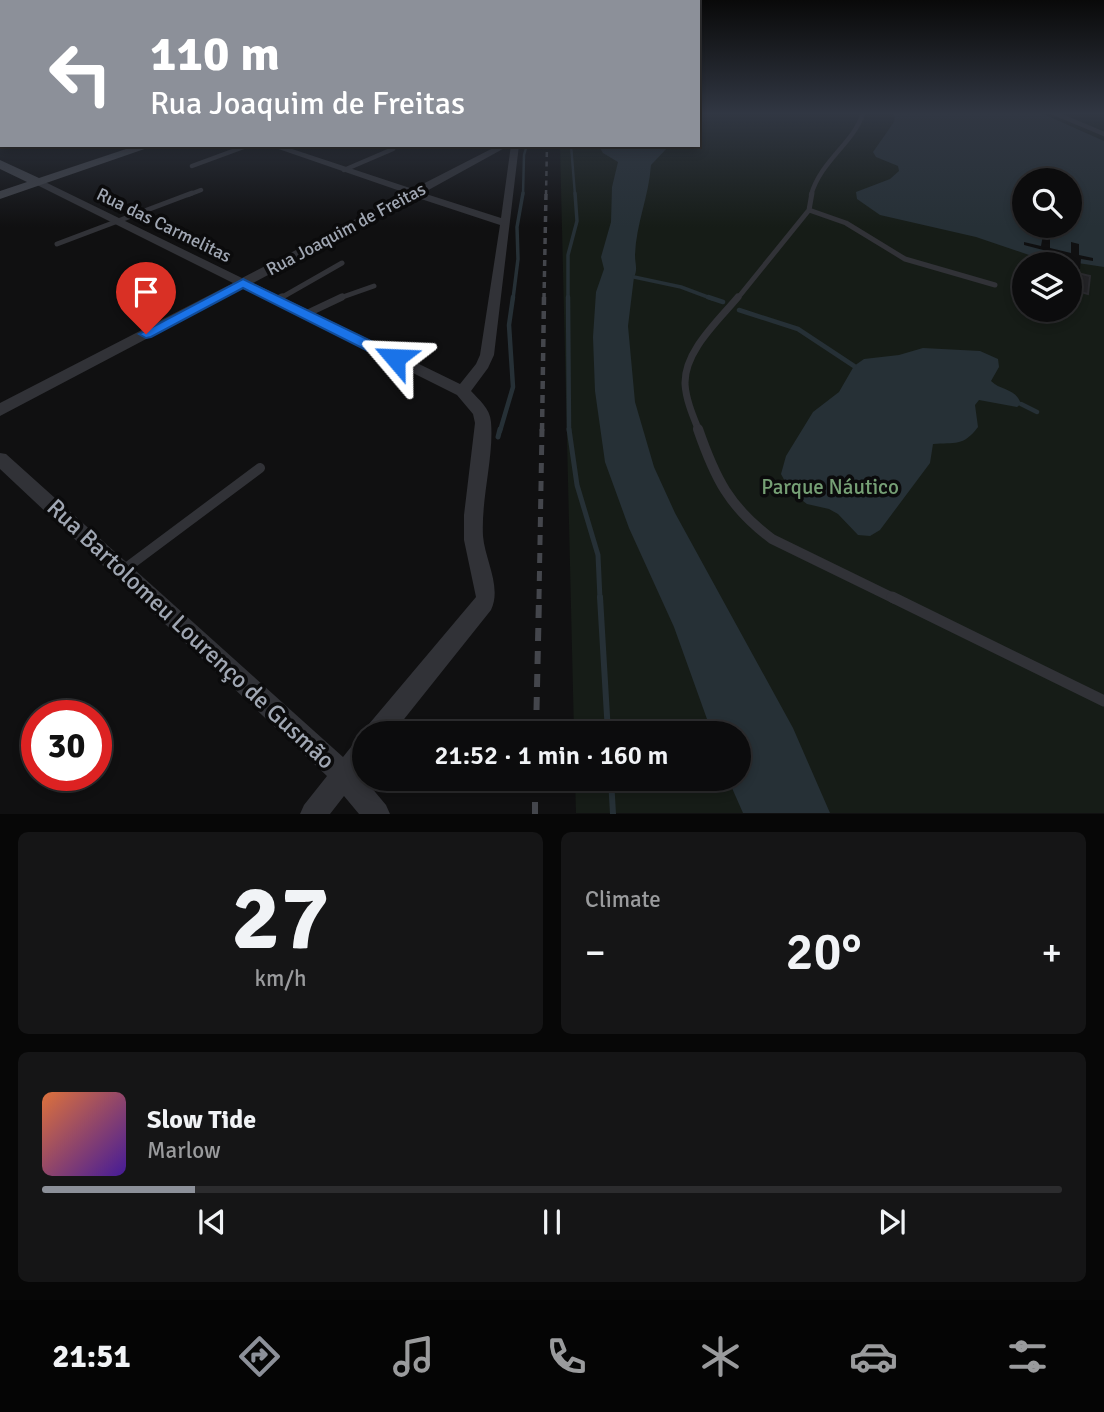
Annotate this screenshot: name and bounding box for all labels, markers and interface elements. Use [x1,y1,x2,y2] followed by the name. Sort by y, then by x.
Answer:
[150,24,280,84] text: 110 m
[35,28,126,119] icon: left
[150,84,465,123] text: Rua Joaquim de Freitas
[1012,168,1082,322] map controls
[1012,168,1082,238] button: search
[263,178,429,280] street label: Rua Joaquim de Freitas
[93,183,235,267] street label: Rua das Carmelitas
[1012,252,1082,322] button: layers
[116,262,176,334] pin
[127,273,165,311] icon: arrive
[358,321,432,395] position arrow
[761,474,899,500] park label: Parque Náutico
[41,493,341,775] street label: Rua Bartolomeu Lourenço de Gusmão
[21,700,112,791] speed limit sign: 30
[435,740,668,772] text: 21:52 · 1 min · 160 m
[231,862,330,975] text: 27
[585,885,661,914] text: Climate
[785,920,862,984] text: 20°
[585,929,606,976] text: −
[1041,929,1062,976] text: +
[254,964,307,993] text: km/h
[147,1104,256,1136] text: Slow Tide
[147,1136,221,1165] text: Marlow
[193,1203,231,1241] icon: previous
[533,1203,571,1241] icon: pause
[873,1203,911,1241] icon: next
[235,1332,284,1381] icon: directions
[389,1332,438,1381] icon: music
[542,1332,591,1381] icon: phone
[696,1332,745,1381] icon: climate
[849,1332,898,1381] icon: car
[1003,1332,1052,1381] icon: filters
[52,1337,131,1376] text: 21:51

